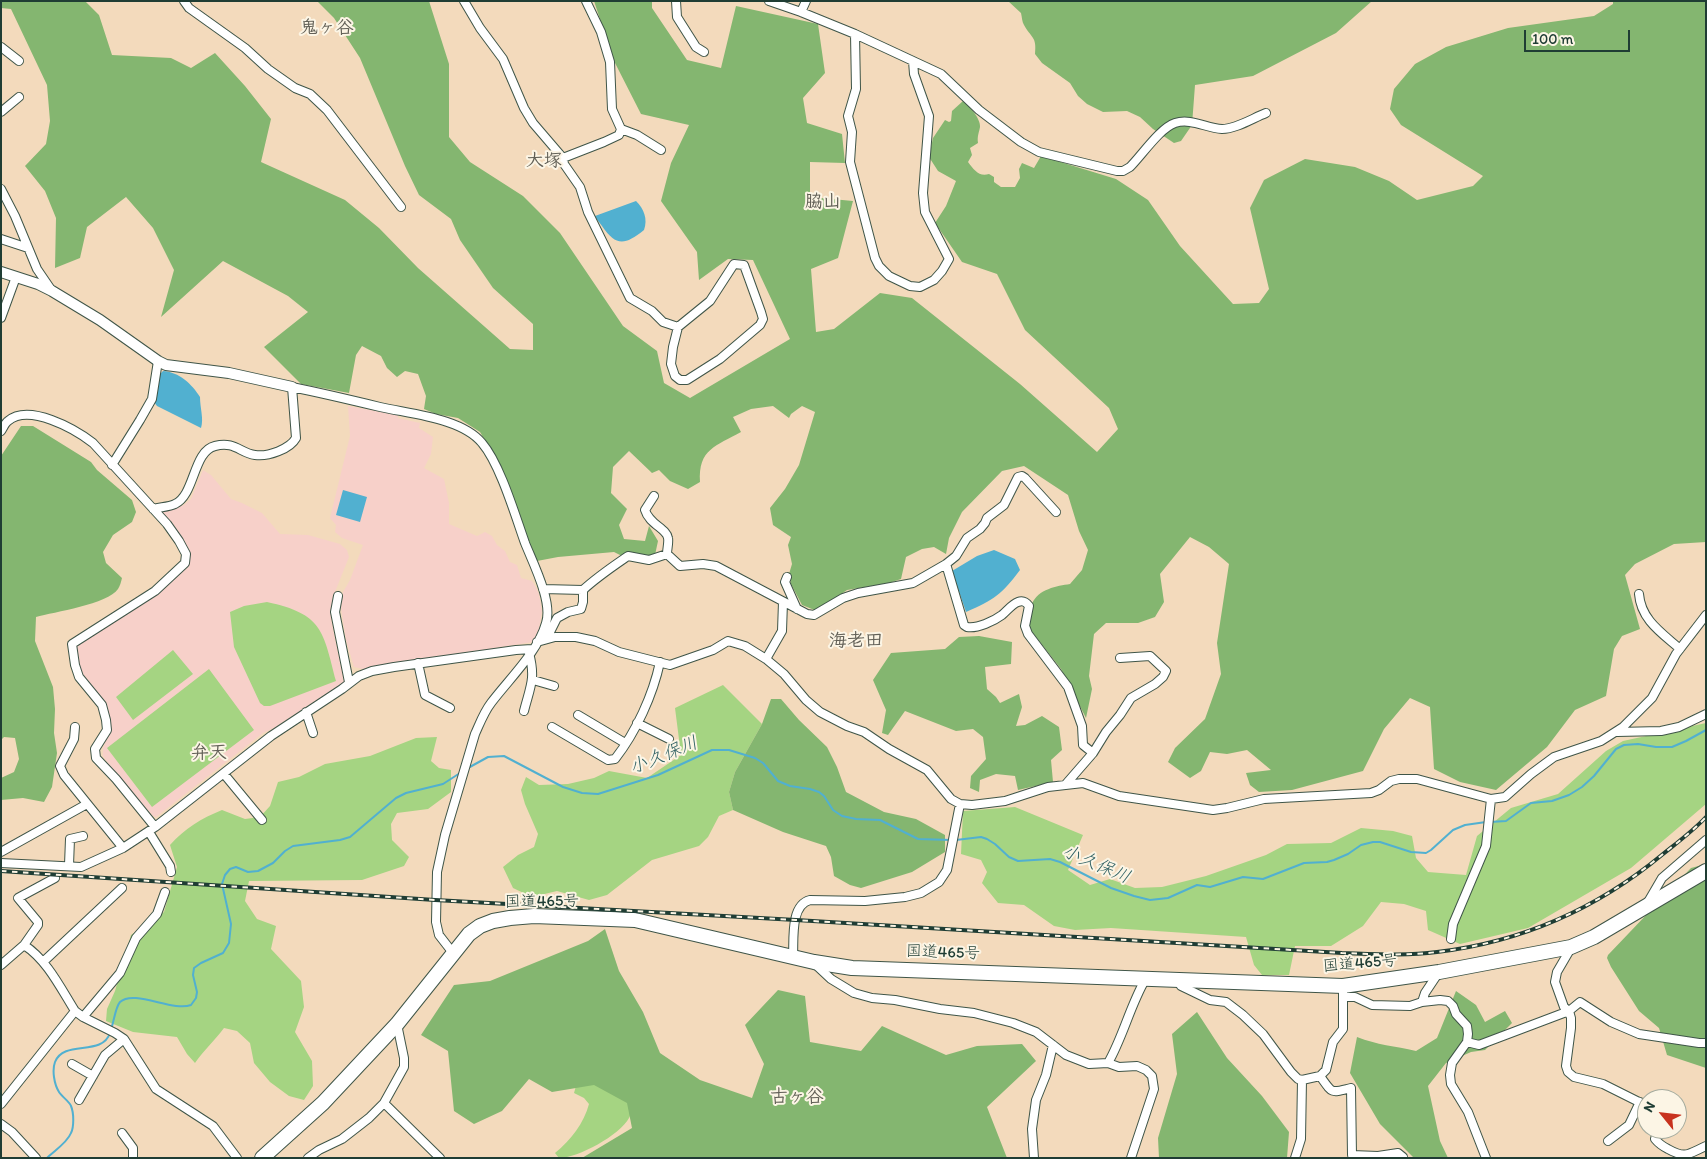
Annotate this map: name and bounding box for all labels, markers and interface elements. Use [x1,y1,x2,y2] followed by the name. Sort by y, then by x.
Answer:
[300,17,354,39] district label: 鬼ヶ谷
[1527,20,1633,52] scale bar
[1532,30,1573,48] text: 100 m
[526,150,562,172] district label: 大塚
[805,191,841,213] district label: 脇山
[829,630,883,652] district label: 海老田
[627,733,701,779] water label: 小久保川
[191,742,227,764] district label: 弁天
[1059,841,1133,889] water label: 小久保川
[505,892,579,912] street label: 国道465号
[905,942,981,964] street label: 国道465号
[1322,951,1398,977] street label: 国道465号
[770,1086,824,1108] district label: 古ヶ谷
[1637,1089,1687,1139] north arrow
[1640,1099,1659,1115] text: N

